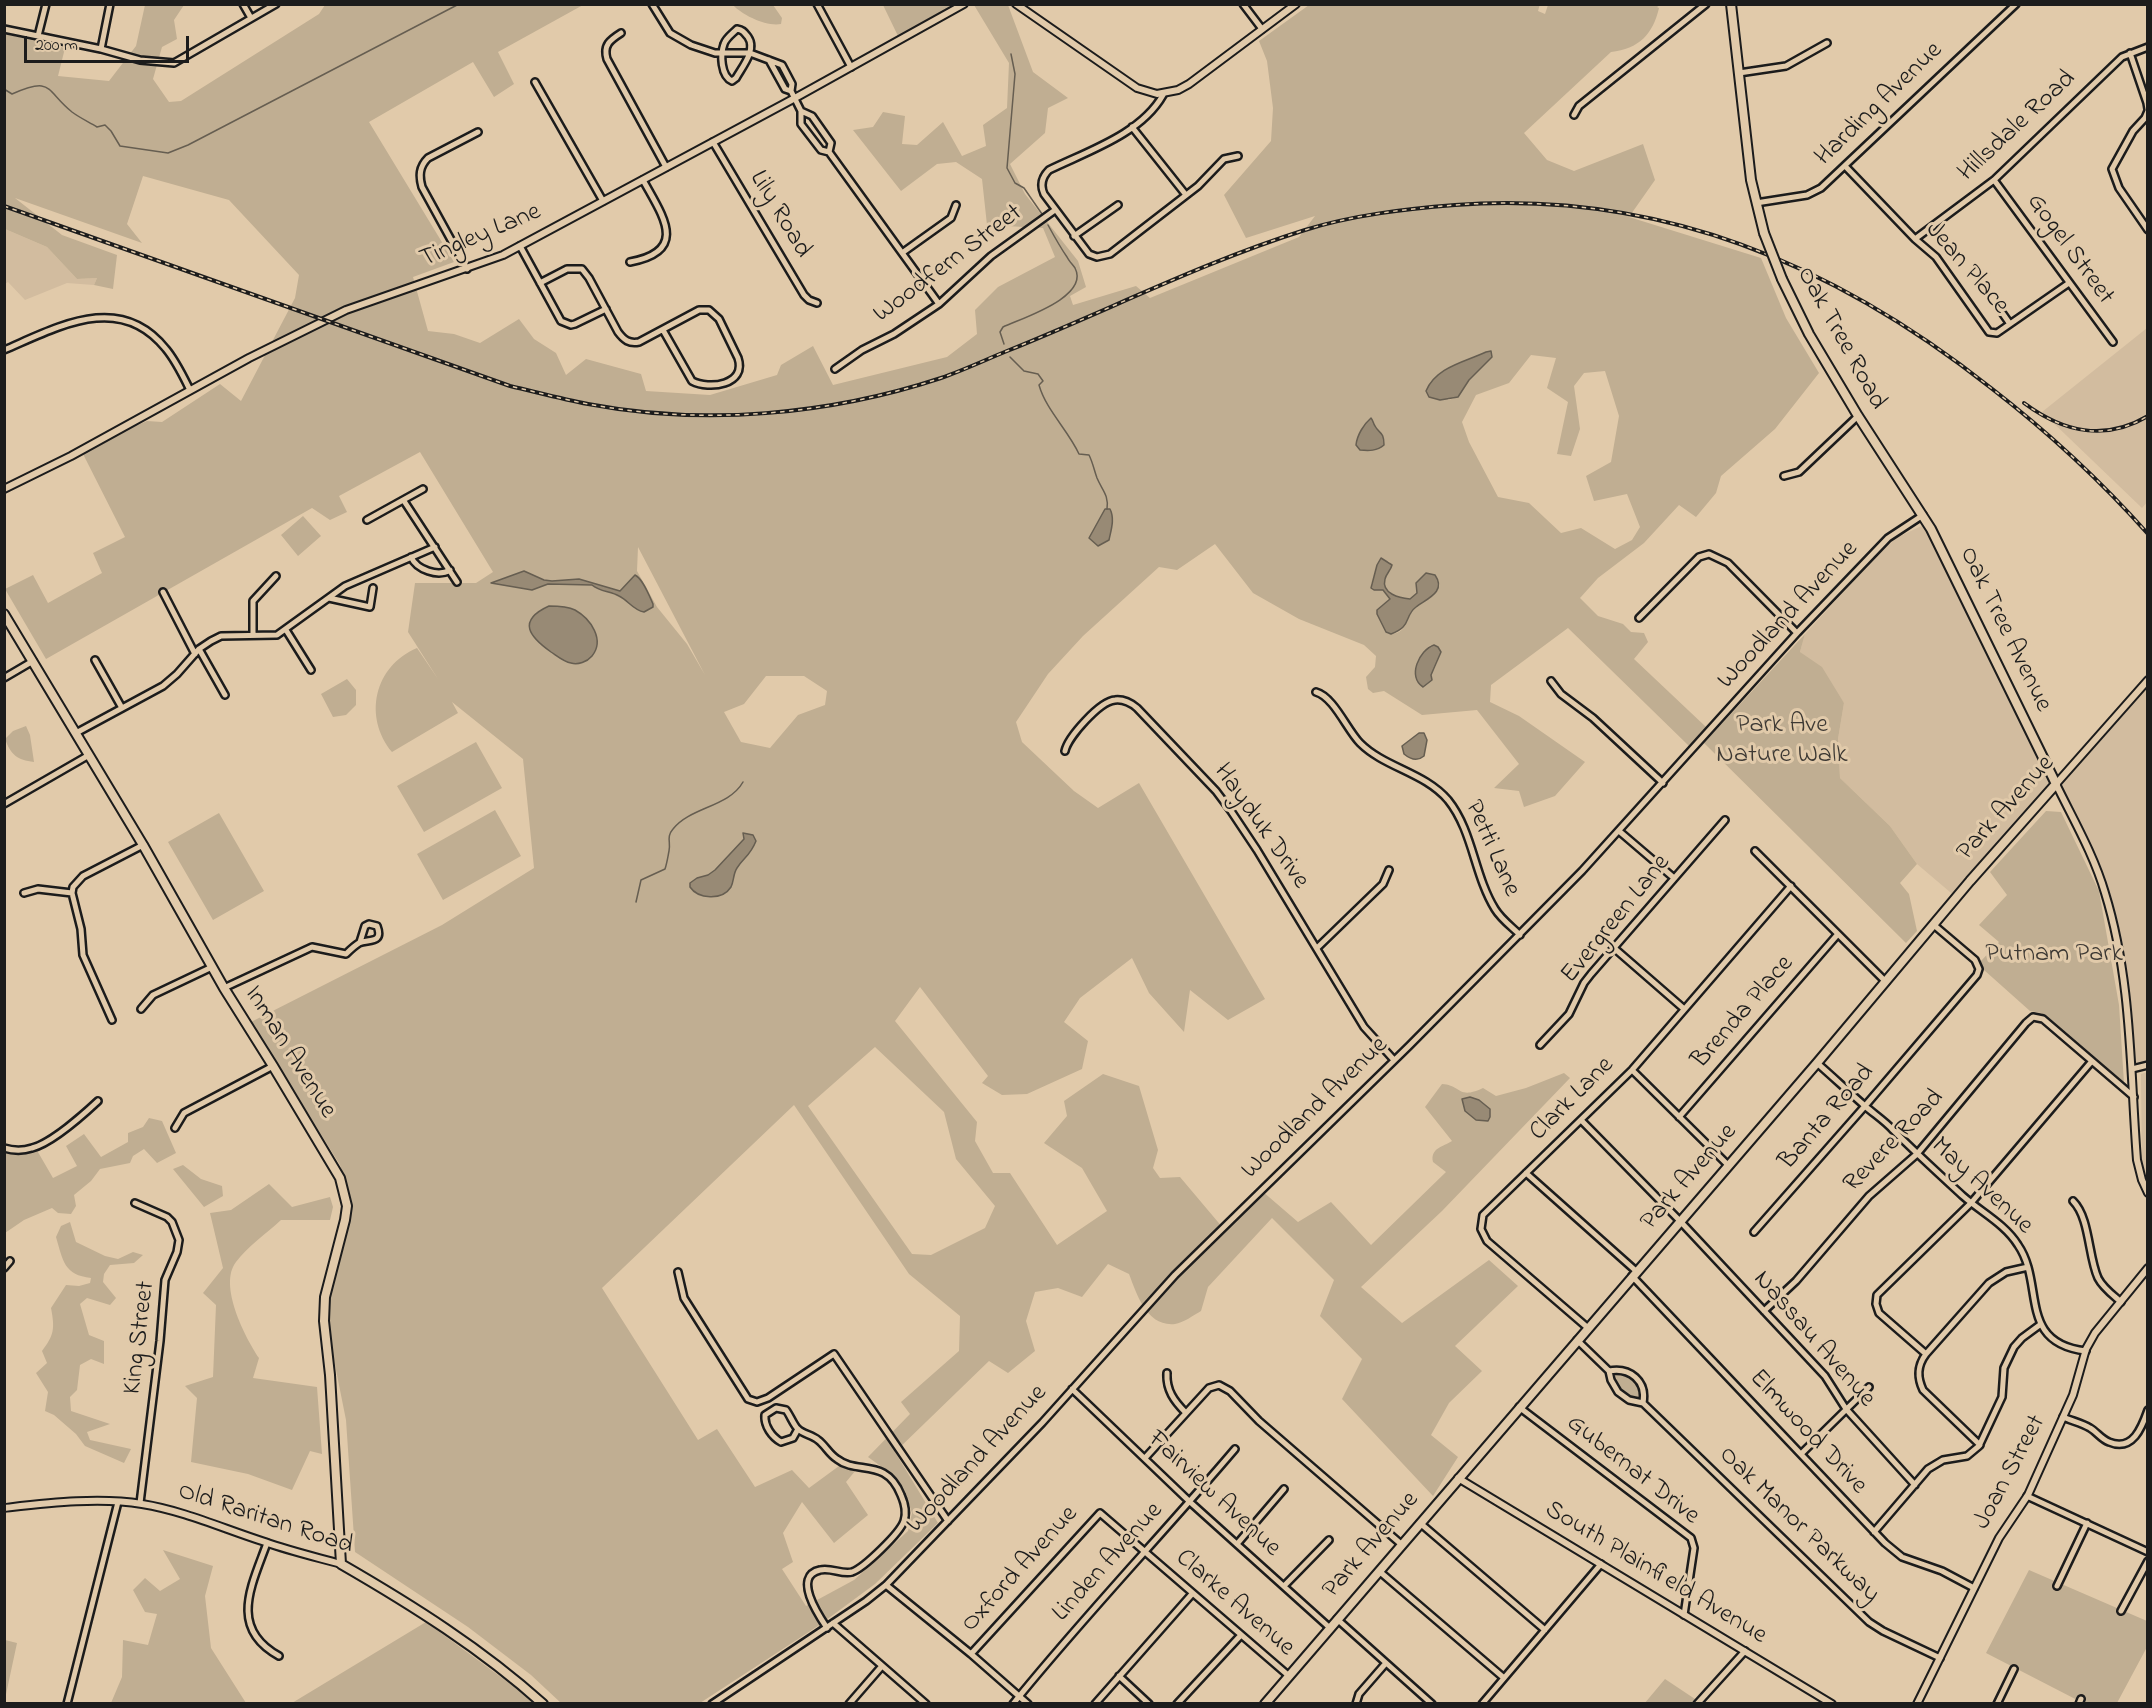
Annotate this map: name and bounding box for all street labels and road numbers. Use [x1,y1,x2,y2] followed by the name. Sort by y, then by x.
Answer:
[1810,36,1950,174] street label: Harding Avenue
[1953,65,2083,189] street label: Hillsdale Road
[741,166,817,264] street label: Lily Road
[2018,188,2120,312] street label: Gogel Street
[416,198,546,276] street label: Tingley Lane
[868,199,1030,331] street label: Woodfern Street
[1917,216,2015,322] street label: Jean Place
[1788,262,1892,416] street label: Oak Tree Road
[1712,535,1866,697] street label: Woodland Avenue
[1951,542,2057,718] street label: Oak Tree Avenue
[1952,750,2062,868] street label: Park Avenue
[1205,758,1315,896] street label: Hayduk Drive
[1456,796,1526,902] street label: Petti Lane
[1556,849,1678,991] street label: Evergreen Lane
[1686,950,1802,1076] street label: Brenda Place
[236,981,342,1125] street label: Inman Avenue
[1236,1031,1396,1187] street label: Woodland Avenue
[1524,1051,1622,1149] street label: Clark Lane
[1774,1059,1882,1177] street label: Banta Road
[1838,1084,1952,1200] street label: Revere Road
[1635,1118,1745,1238] street label: Park Avenue
[1923,1132,2039,1242] street label: May Avenue
[1745,1265,1881,1415] street label: Nassau Avenue
[119,1280,163,1396] street label: King Street
[1741,1364,1873,1502] street label: Elmwood Drive
[901,1379,1055,1541] street label: Woodland Avenue
[1559,1409,1705,1533] street label: Gubernat Drive
[1968,1410,2054,1536] street label: Joan Street
[1140,1425,1286,1565] street label: Fairview Avenue
[1711,1441,1885,1611] street label: Oak Manor Parkway
[173,1477,357,1563] street label: Old Raritan Road
[1317,1486,1427,1606] street label: Park Avenue
[1538,1495,1772,1653] street label: South Plainfield Avenue
[1047,1497,1171,1629] street label: Linden Avenue
[956,1500,1086,1640] street label: Oxford Avenue
[1168,1544,1300,1664] street label: Clarke Avenue

